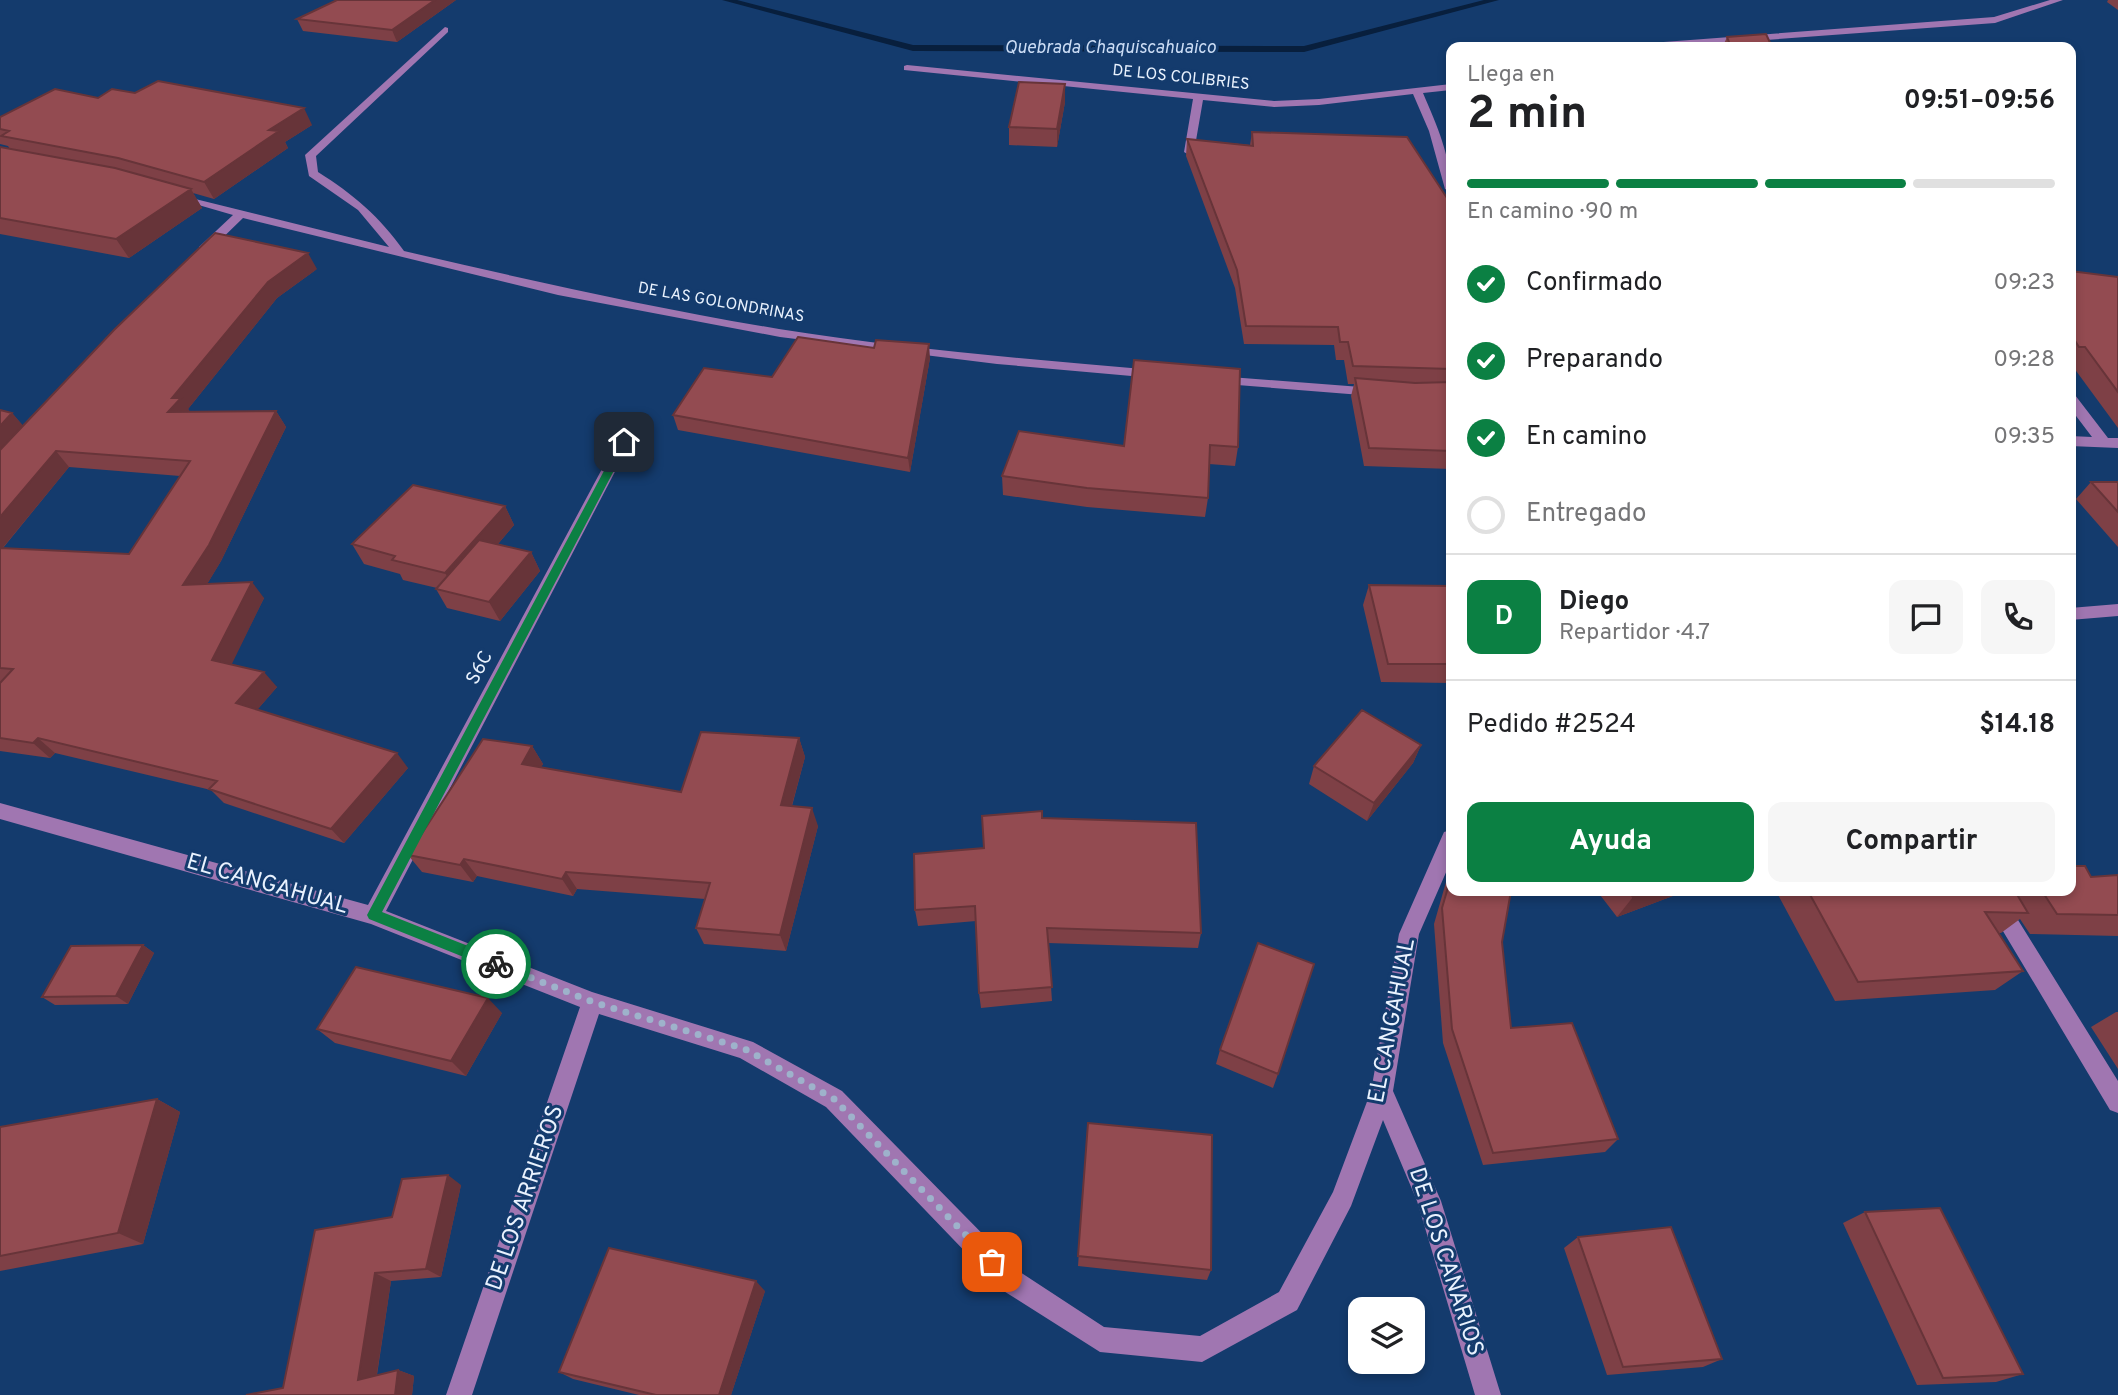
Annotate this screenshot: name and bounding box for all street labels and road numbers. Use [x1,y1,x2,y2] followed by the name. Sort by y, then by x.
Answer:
[1111,61,1251,95] street label: DE LOS COLIBRIES
[636,278,806,328] street label: DE LAS GOLONDRINAS
[461,647,499,689] street label: S6C
[183,848,351,922] street label: EL CANGAHUAL
[1363,936,1423,1106] street label: EL CANGAHUAL
[481,1101,571,1295] street label: DE LOS ARRIEROS
[1401,1164,1489,1360] street label: DE LOS CANARIOS

